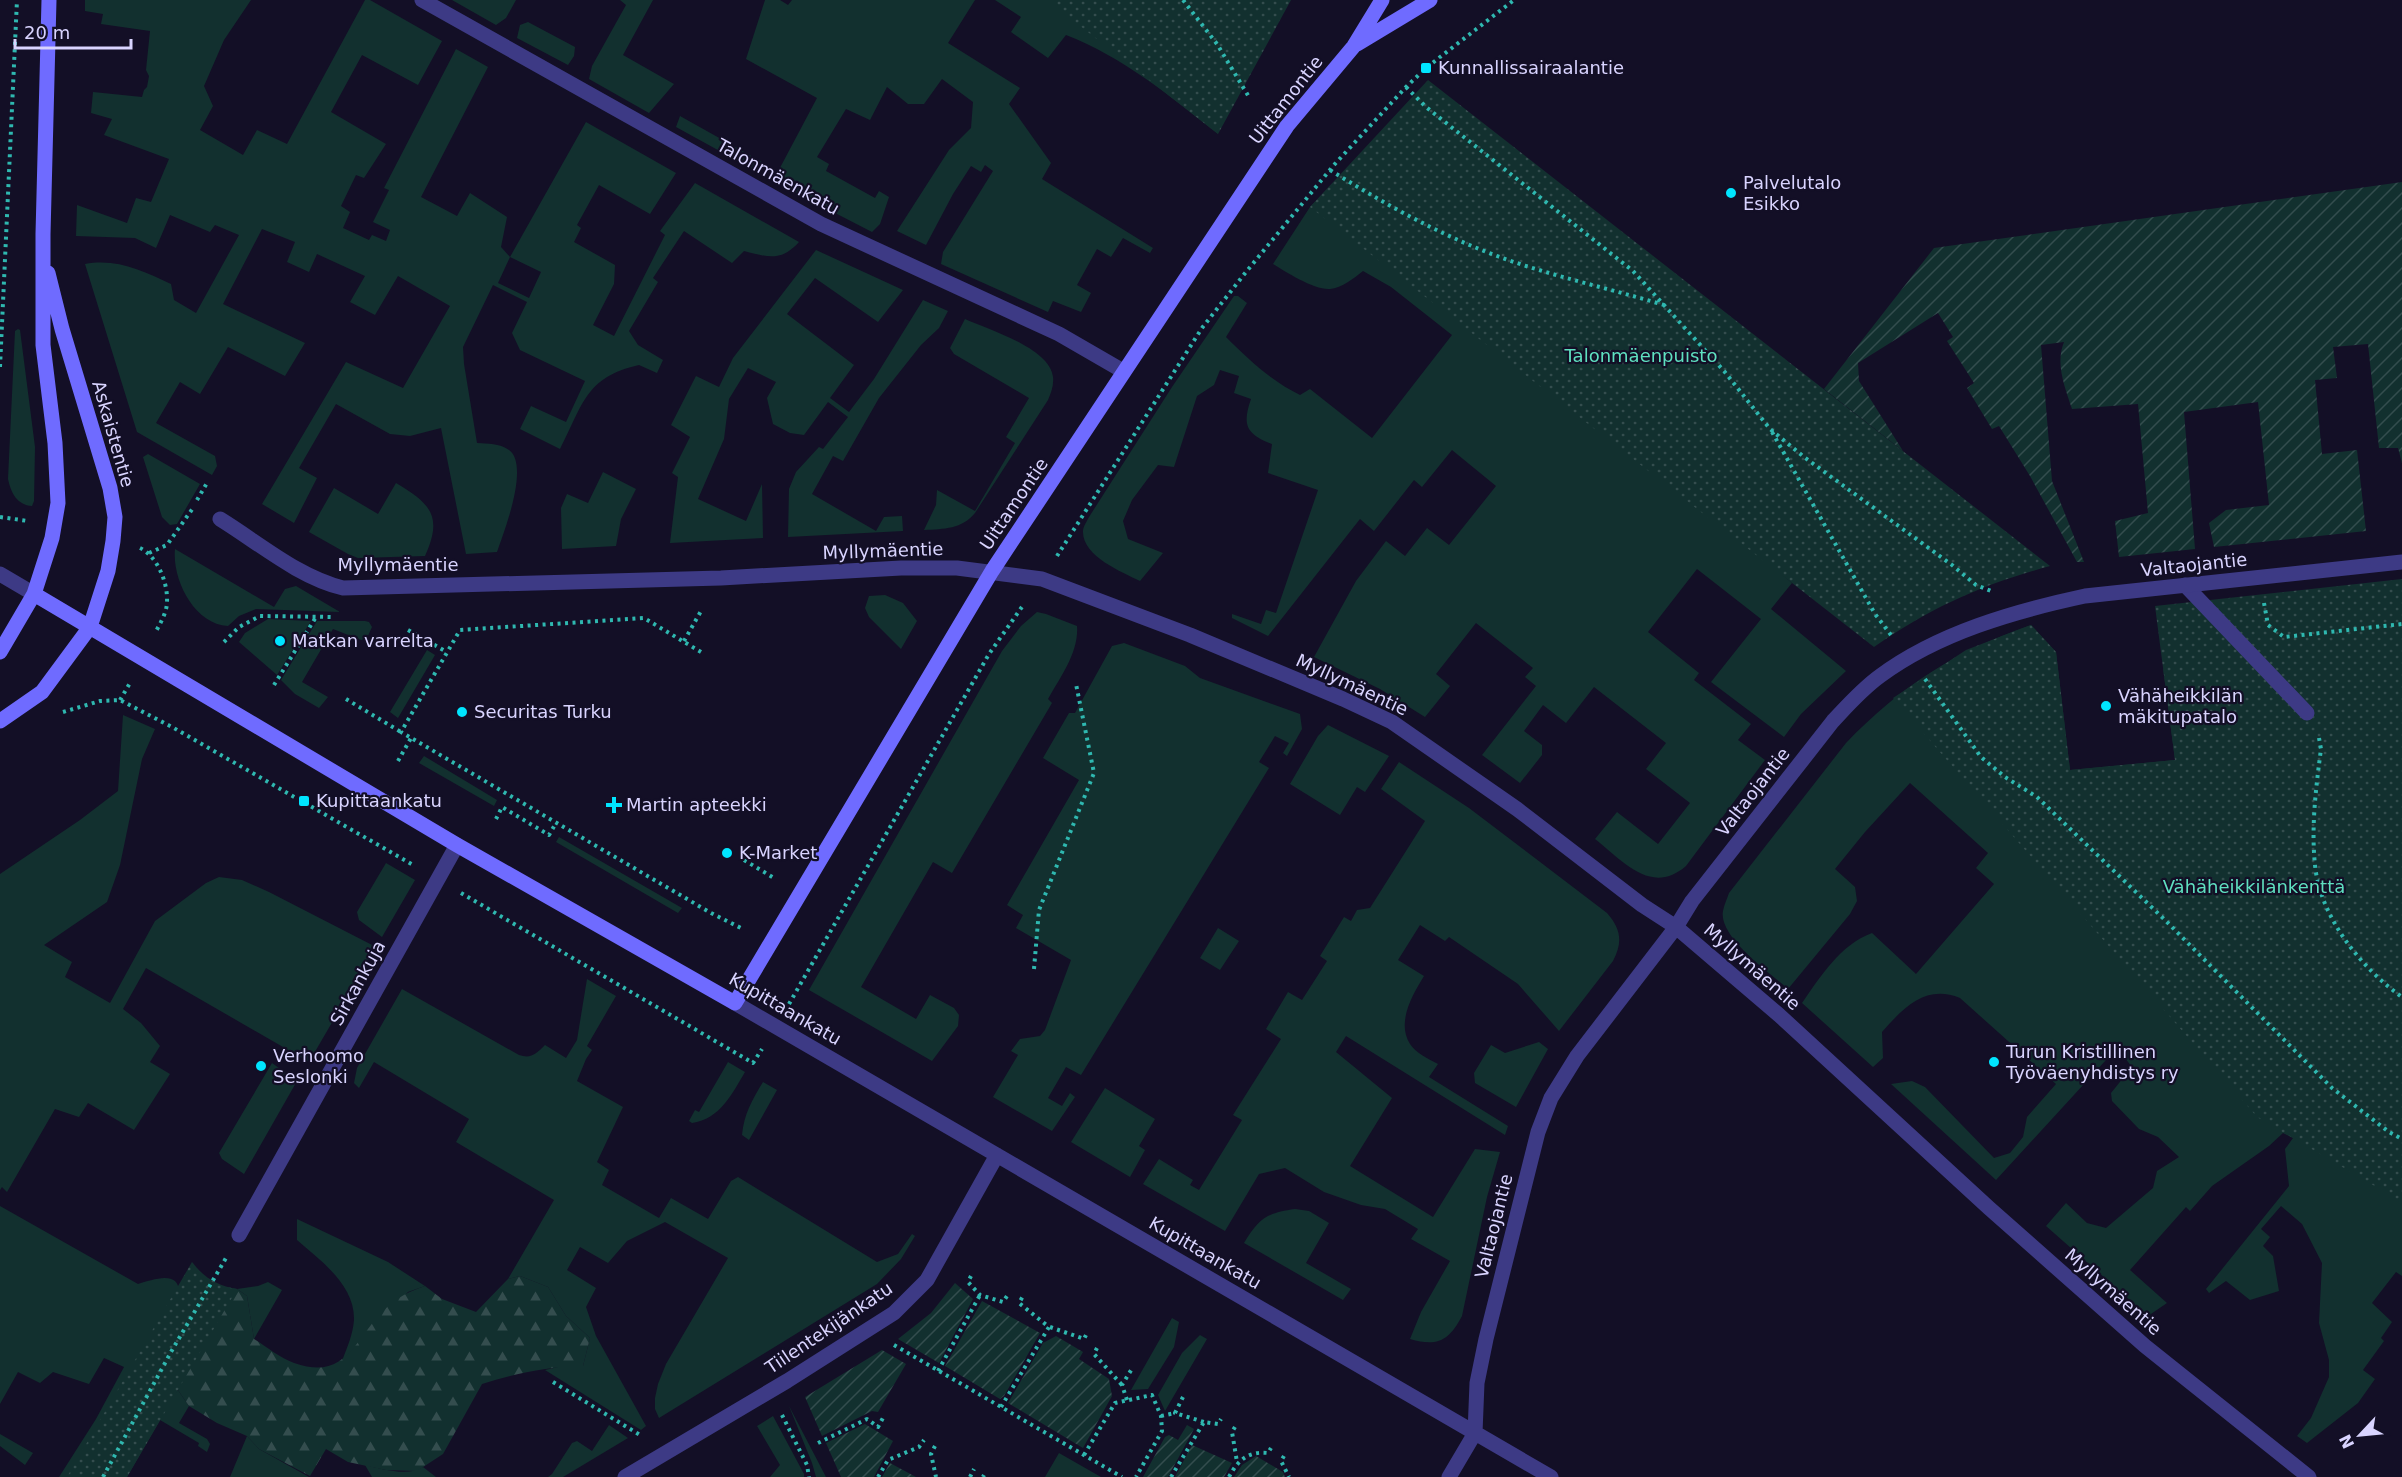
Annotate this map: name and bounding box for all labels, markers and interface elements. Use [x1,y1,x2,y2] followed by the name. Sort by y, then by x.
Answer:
[15,12,130,50] scale bar
[24,22,70,43] text: 20 m
[1245,51,1327,148] street label: Uittamontie
[1438,57,1624,78] place label: Kunnallissairaalantie
[1419,61,1433,75] marker: Kunnallissairaalantie
[712,134,843,219] street label: Talonmäenkatu
[1743,172,1841,214] place label: Palvelutalo Esikko
[1724,186,1738,200] marker: Palvelutalo Esikko
[1564,345,1717,366] park label: Talonmäenpuisto
[88,378,139,490] street label: Askaistentie
[975,454,1052,554] street label: Uittamontie
[822,538,944,563] street label: Myllymäentie
[2140,548,2248,581] street label: Valtaojantie
[337,554,459,575] street label: Myllymäentie
[292,630,434,651] place label: Matkan varrelta
[273,634,287,648] marker: Matkan varrelta
[1293,649,1411,720] street label: Myllymäentie
[2118,685,2243,727] place label: Vähäheikkilän mäkitupatalo
[2099,699,2113,713] marker: Vähäheikkilän mäkitupatalo
[474,701,612,722] place label: Securitas Turku
[455,705,469,719] marker: Securitas Turku
[1712,743,1794,840] street label: Valtaojantie
[316,790,442,811] place label: Kupittaankatu
[297,794,311,808] marker: Kupittaankatu
[626,794,767,815] place label: Martin apteekki
[607,798,621,812] marker: Martin apteekki
[739,842,817,863] place label: K-Market
[720,846,734,860] marker: K-Market
[2163,876,2345,897] park label: Vähäheikkilänkenttä
[1700,919,1805,1014] street label: Myllymäentie
[326,937,389,1029] street label: Sirkankuja
[725,968,845,1049] street label: Kupittaankatu
[2005,1041,2179,1083] place label: Turun Kristillinen Työväenyhdistys ry
[273,1045,364,1087] place label: Verhoomo Seslonki
[1987,1055,2001,1069] marker: Turun Kristillinen Työväenyhdistys ry
[254,1059,268,1073] marker: Verhoomo Seslonki
[1470,1172,1517,1280] street label: Valtaojantie
[1145,1212,1265,1293] street label: Kupittaankatu
[2061,1244,2166,1339] street label: Myllymäentie
[760,1277,896,1378] street label: Tiilentekijänkatu
[2330,1405,2390,1465] north arrow
[2335,1431,2358,1452] text: N

